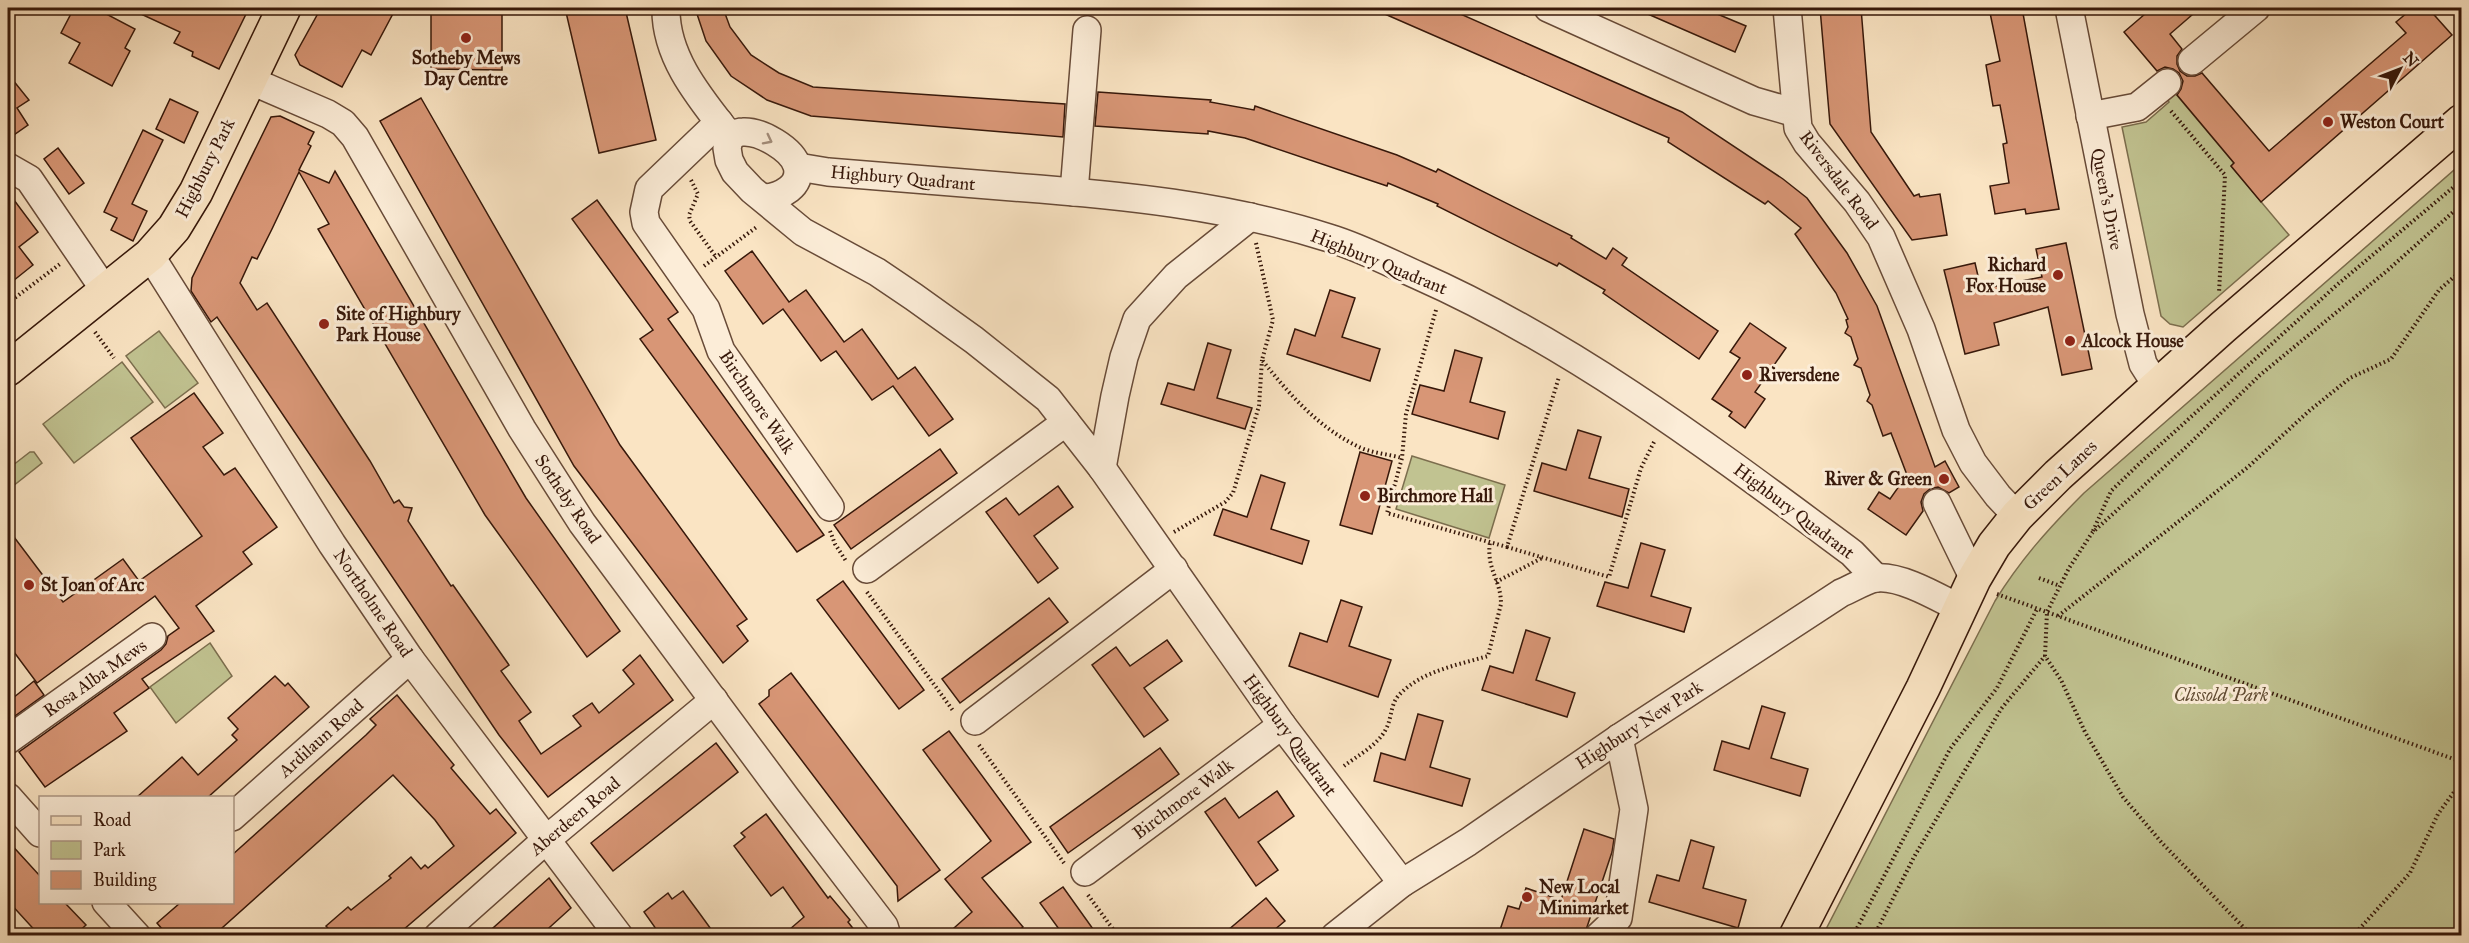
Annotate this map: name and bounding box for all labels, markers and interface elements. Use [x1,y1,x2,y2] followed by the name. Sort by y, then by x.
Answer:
[459,31,473,45] marker: Sotheby Mews Day Centre
[2370,39,2430,99] north arrow
[412,47,521,91] place label: Sotheby Mews Day Centre
[2399,48,2423,71] text: N
[2340,111,2444,133] place label: Weston Court
[171,114,241,222] street label: Highbury Park
[2321,115,2335,129] marker: Weston Court
[1795,126,1883,234] street label: Riversdale Road
[762,133,773,145] one-way arrow
[2086,146,2128,252] street label: Queen's Drive
[829,161,977,196] street label: Highbury Quadrant
[1307,225,1451,301] street label: Highbury Quadrant
[1965,254,2047,297] place label: Richard Fox House
[2051,268,2065,282] marker: Richard Fox House
[336,303,462,346] place label: Site of Highbury Park House
[317,317,331,331] marker: Site of Highbury Park House
[2081,330,2184,352] place label: Alcock House
[2063,334,2077,348] marker: Alcock House
[714,346,800,459] street label: Birchmore Walk
[1759,364,1840,386] place label: Riversdene
[1740,368,1754,382] marker: Riversdene
[2018,435,2102,515] street label: Green Lanes
[530,450,606,548] street label: Sotheby Road
[1729,458,1859,565] street label: Highbury Quadrant
[1824,468,1932,490] place label: River & Green
[1937,472,1951,486] marker: River & Green
[1377,485,1494,507] place label: Birchmore Hall
[1358,489,1372,503] marker: Birchmore Hall
[329,545,417,661] street label: Northolme Road
[41,574,145,597] place label: St Joan of Arc
[22,578,36,592] marker: St Joan of Arc
[39,634,151,722] street label: Rosa Alba Mews
[1238,670,1342,801] street label: Highbury Quadrant
[1571,675,1708,775] street label: Highbury New Park
[2174,684,2268,706] park label: Clissold Park
[273,694,368,783] street label: Ardilaun Road
[1128,754,1238,844] street label: Birchmore Walk
[525,772,625,861] street label: Aberdeen Road
[39,796,234,904] legend
[93,809,131,831] text: Road
[93,839,126,861] text: Park
[93,869,157,892] text: Building
[1539,876,1629,919] place label: New Local Minimarket
[1520,890,1534,904] marker: New Local Minimarket

